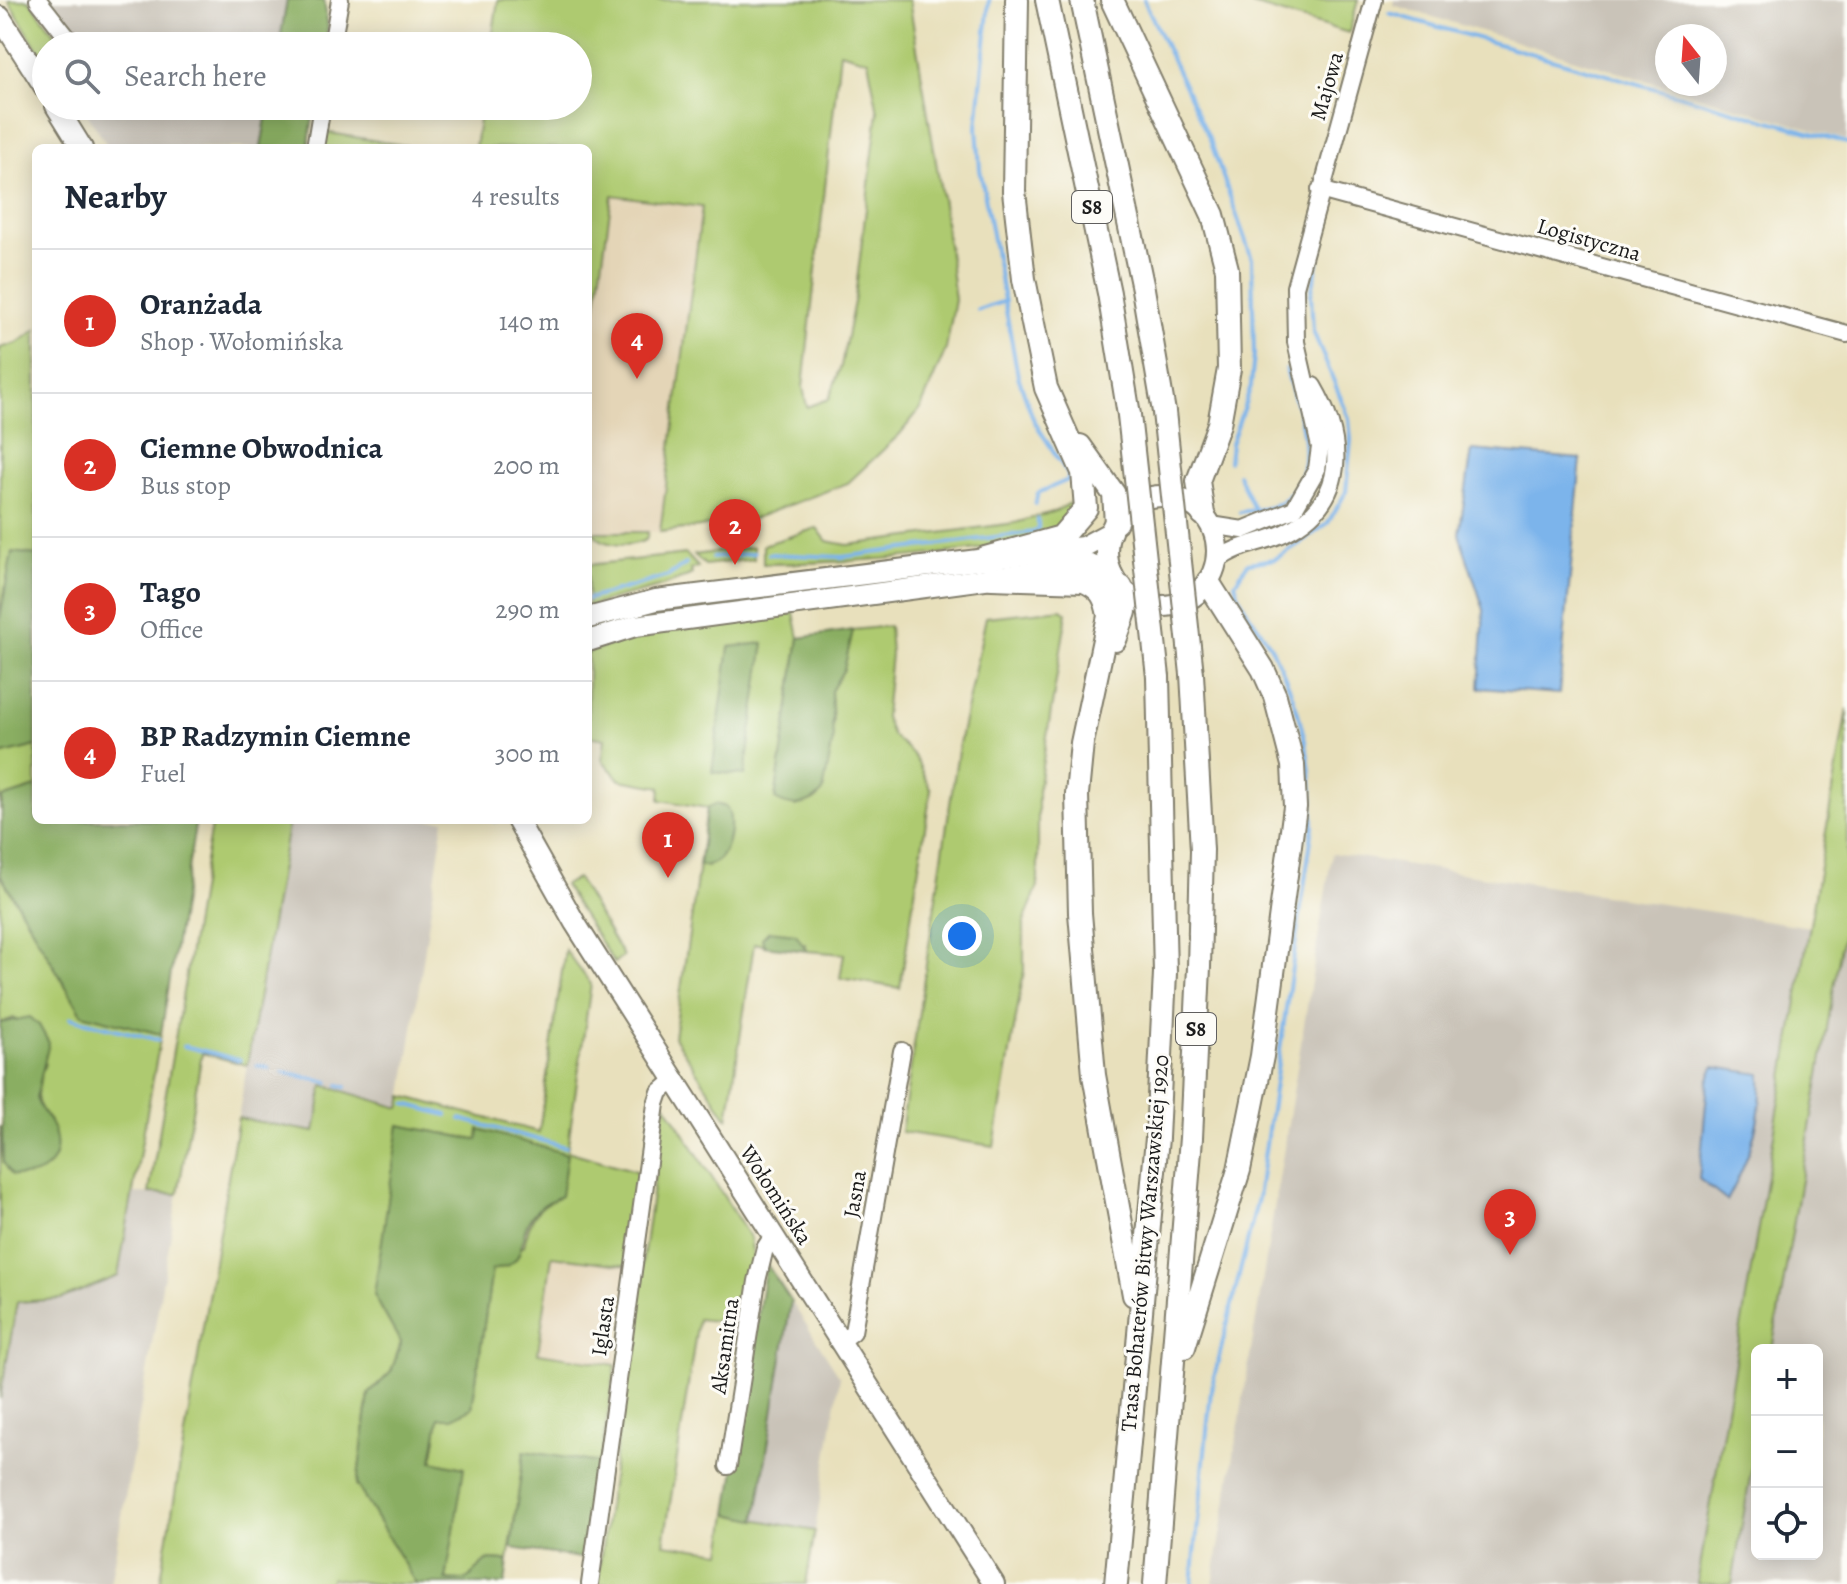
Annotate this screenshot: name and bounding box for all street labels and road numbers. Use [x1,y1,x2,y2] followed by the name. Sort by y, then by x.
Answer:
[1303,47,1351,124] street label: Majowa
[1072,191,1112,223] road number: S8
[1534,211,1645,269] street label: Logistyczna
[1176,1013,1216,1045] road number: S8
[1114,1053,1176,1433] street label: Trasa Bohaterów Bitwy Warszawskiej 1920
[732,1139,820,1251] street label: Wołomińska
[836,1167,874,1220] street label: Jasna
[584,1293,622,1358] street label: Iglasta
[703,1295,747,1397] street label: Aksamitna

